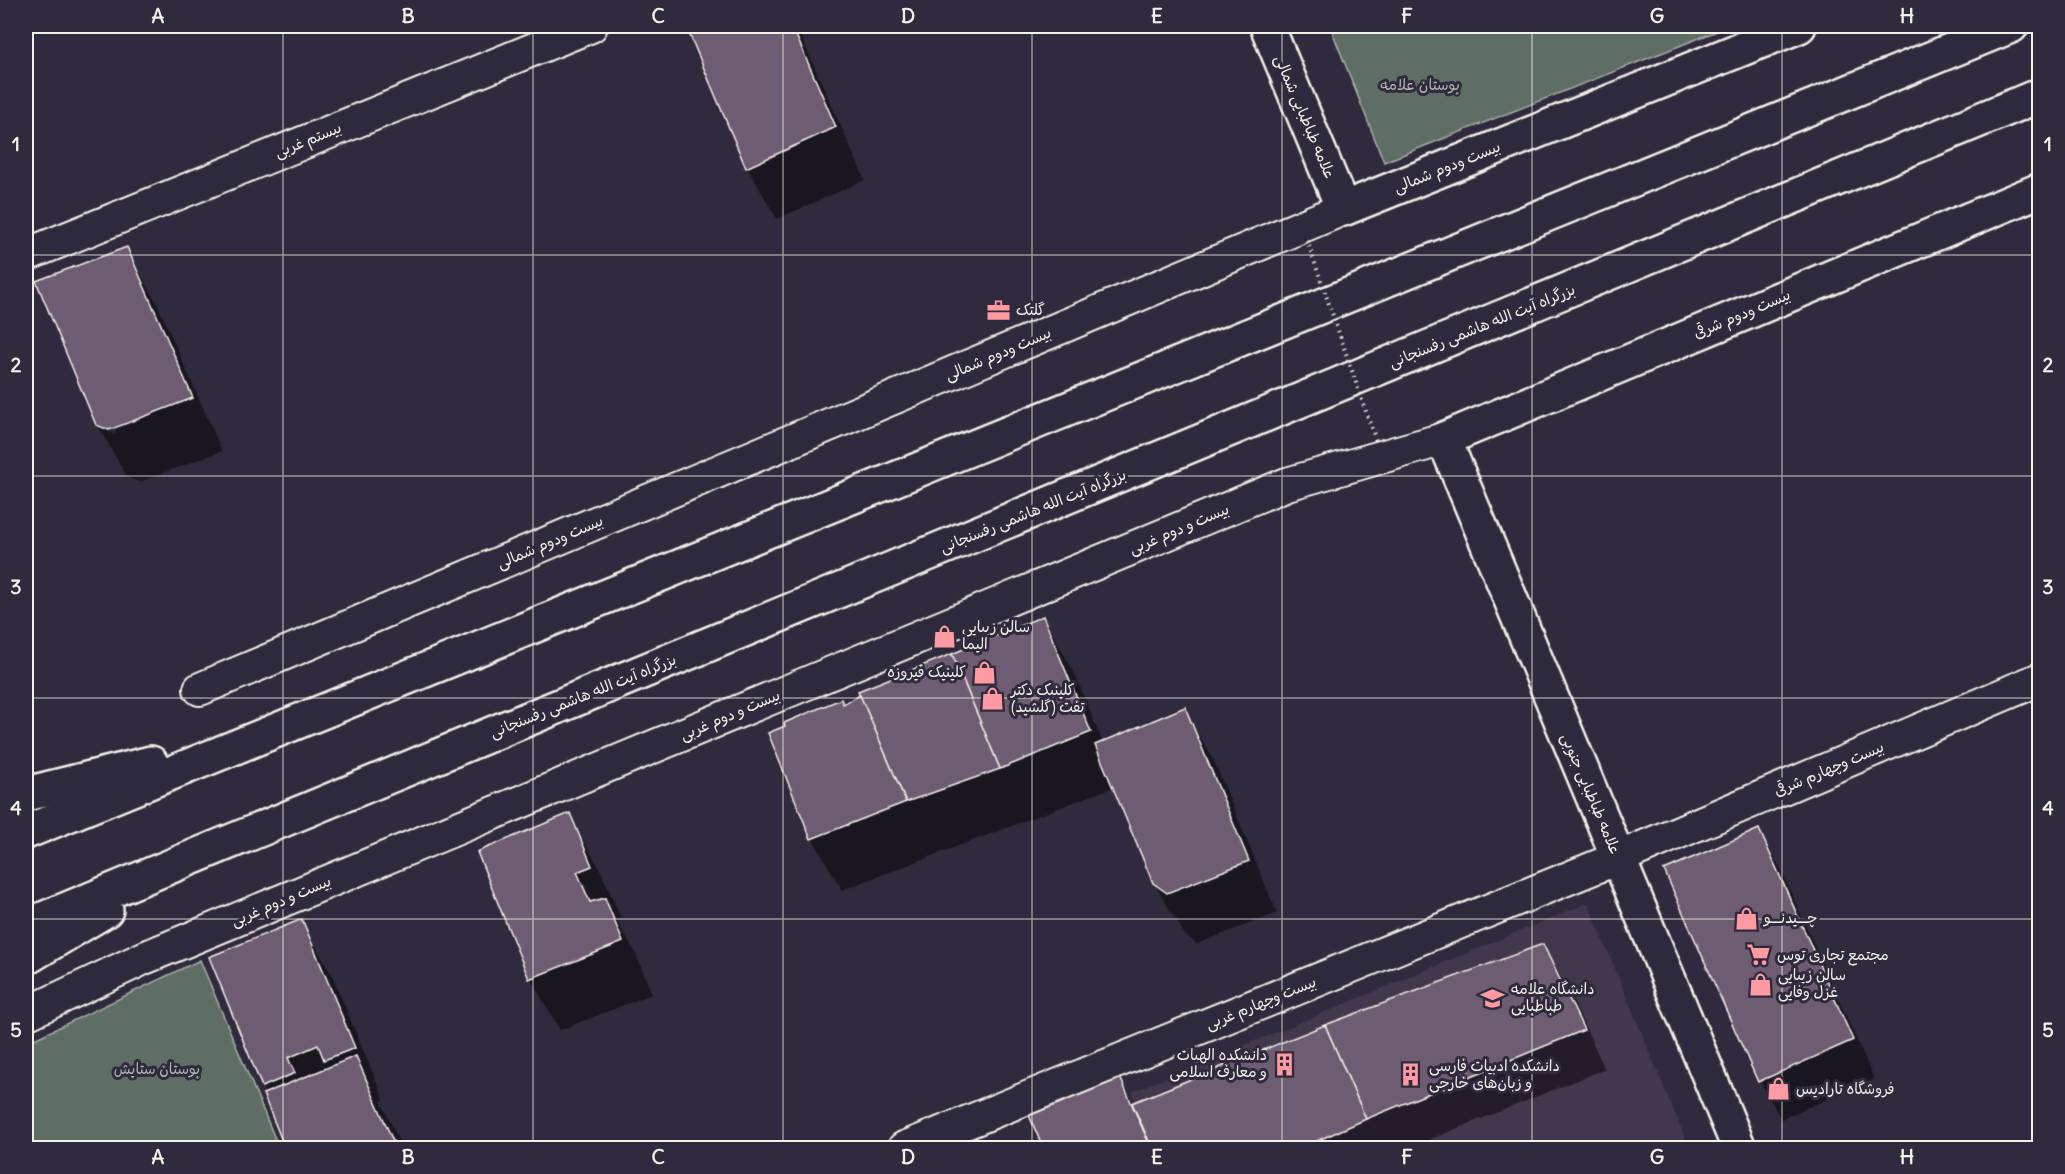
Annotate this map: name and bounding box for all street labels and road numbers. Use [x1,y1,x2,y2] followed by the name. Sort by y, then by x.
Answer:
[1270,52,1340,182] street label: علامه طباطبایی شمالی
[272,118,345,164] street label: بیستم غربی
[1391,136,1504,199] street label: بیست ودوم شمالی
[1386,279,1578,373] street label: بزرگراه آیت الله هاشمی رفسنجانی
[1690,284,1794,345] street label: بیست ودوم شرقی
[942,323,1055,387] street label: بیست ودوم شمالی
[937,464,1129,558] street label: بزرگراه آیت الله هاشمی رفسنجانی
[1126,499,1233,561] street label: بیست و دوم غربی
[494,511,607,575] street label: بیست ودوم شمالی
[487,649,679,743] street label: بزرگراه آیت الله هاشمی رفسنجانی
[677,685,784,747] street label: بیست و دوم غربی
[1556,730,1626,858] street label: علامه طباطبایی جنوبی
[1771,736,1887,802] street label: بیست وچهارم شرقی
[228,871,335,933] street label: بیست و دوم غربی
[1203,972,1320,1035] street label: بیست وچهارم غربی

